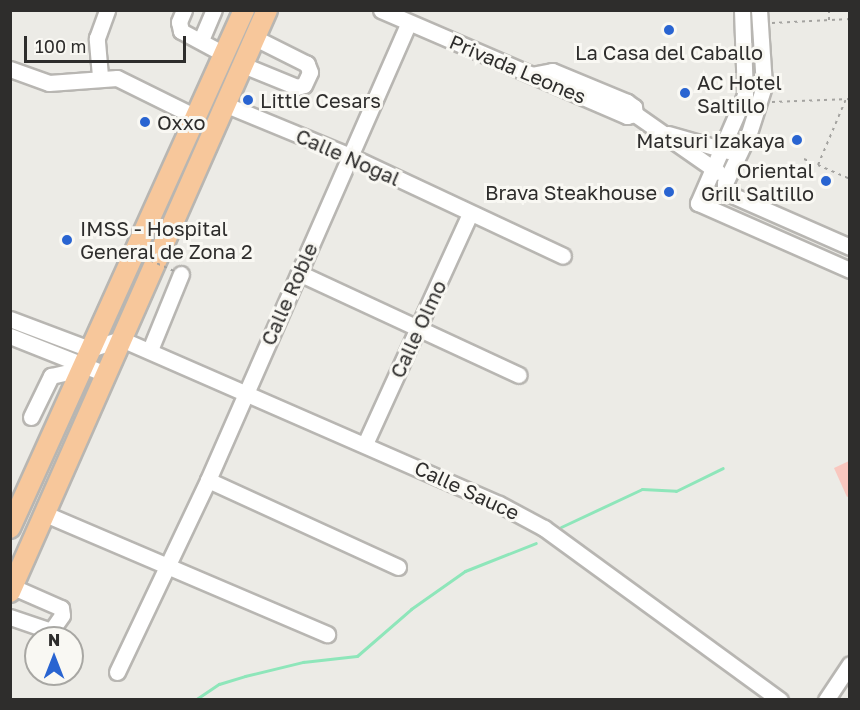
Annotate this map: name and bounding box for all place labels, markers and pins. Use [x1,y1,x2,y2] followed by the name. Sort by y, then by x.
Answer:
[662,23,676,37] marker: La Casa del Caballo
[575,40,763,64] place label: La Casa del Caballo
[697,70,782,117] place label: AC Hotel Saltillo
[678,86,692,100] marker: AC Hotel Saltillo
[260,88,381,112] place label: Little Cesars
[241,93,255,107] marker: Little Cesars
[157,110,205,134] place label: Oxxo
[138,115,152,129] marker: Oxxo
[636,128,785,152] place label: Matsuri Izakaya
[790,133,804,147] marker: Matsuri Izakaya
[701,158,814,205] place label: Oriental Grill Saltillo
[819,174,833,188] marker: Oriental Grill Saltillo
[485,180,657,204] place label: Brava Steakhouse
[662,185,676,199] marker: Brava Steakhouse
[80,216,253,263] place label: IMSS - Hospital General de Zona 2
[58,231,76,249] marker: IMSS - Hospital General de Zona 2

